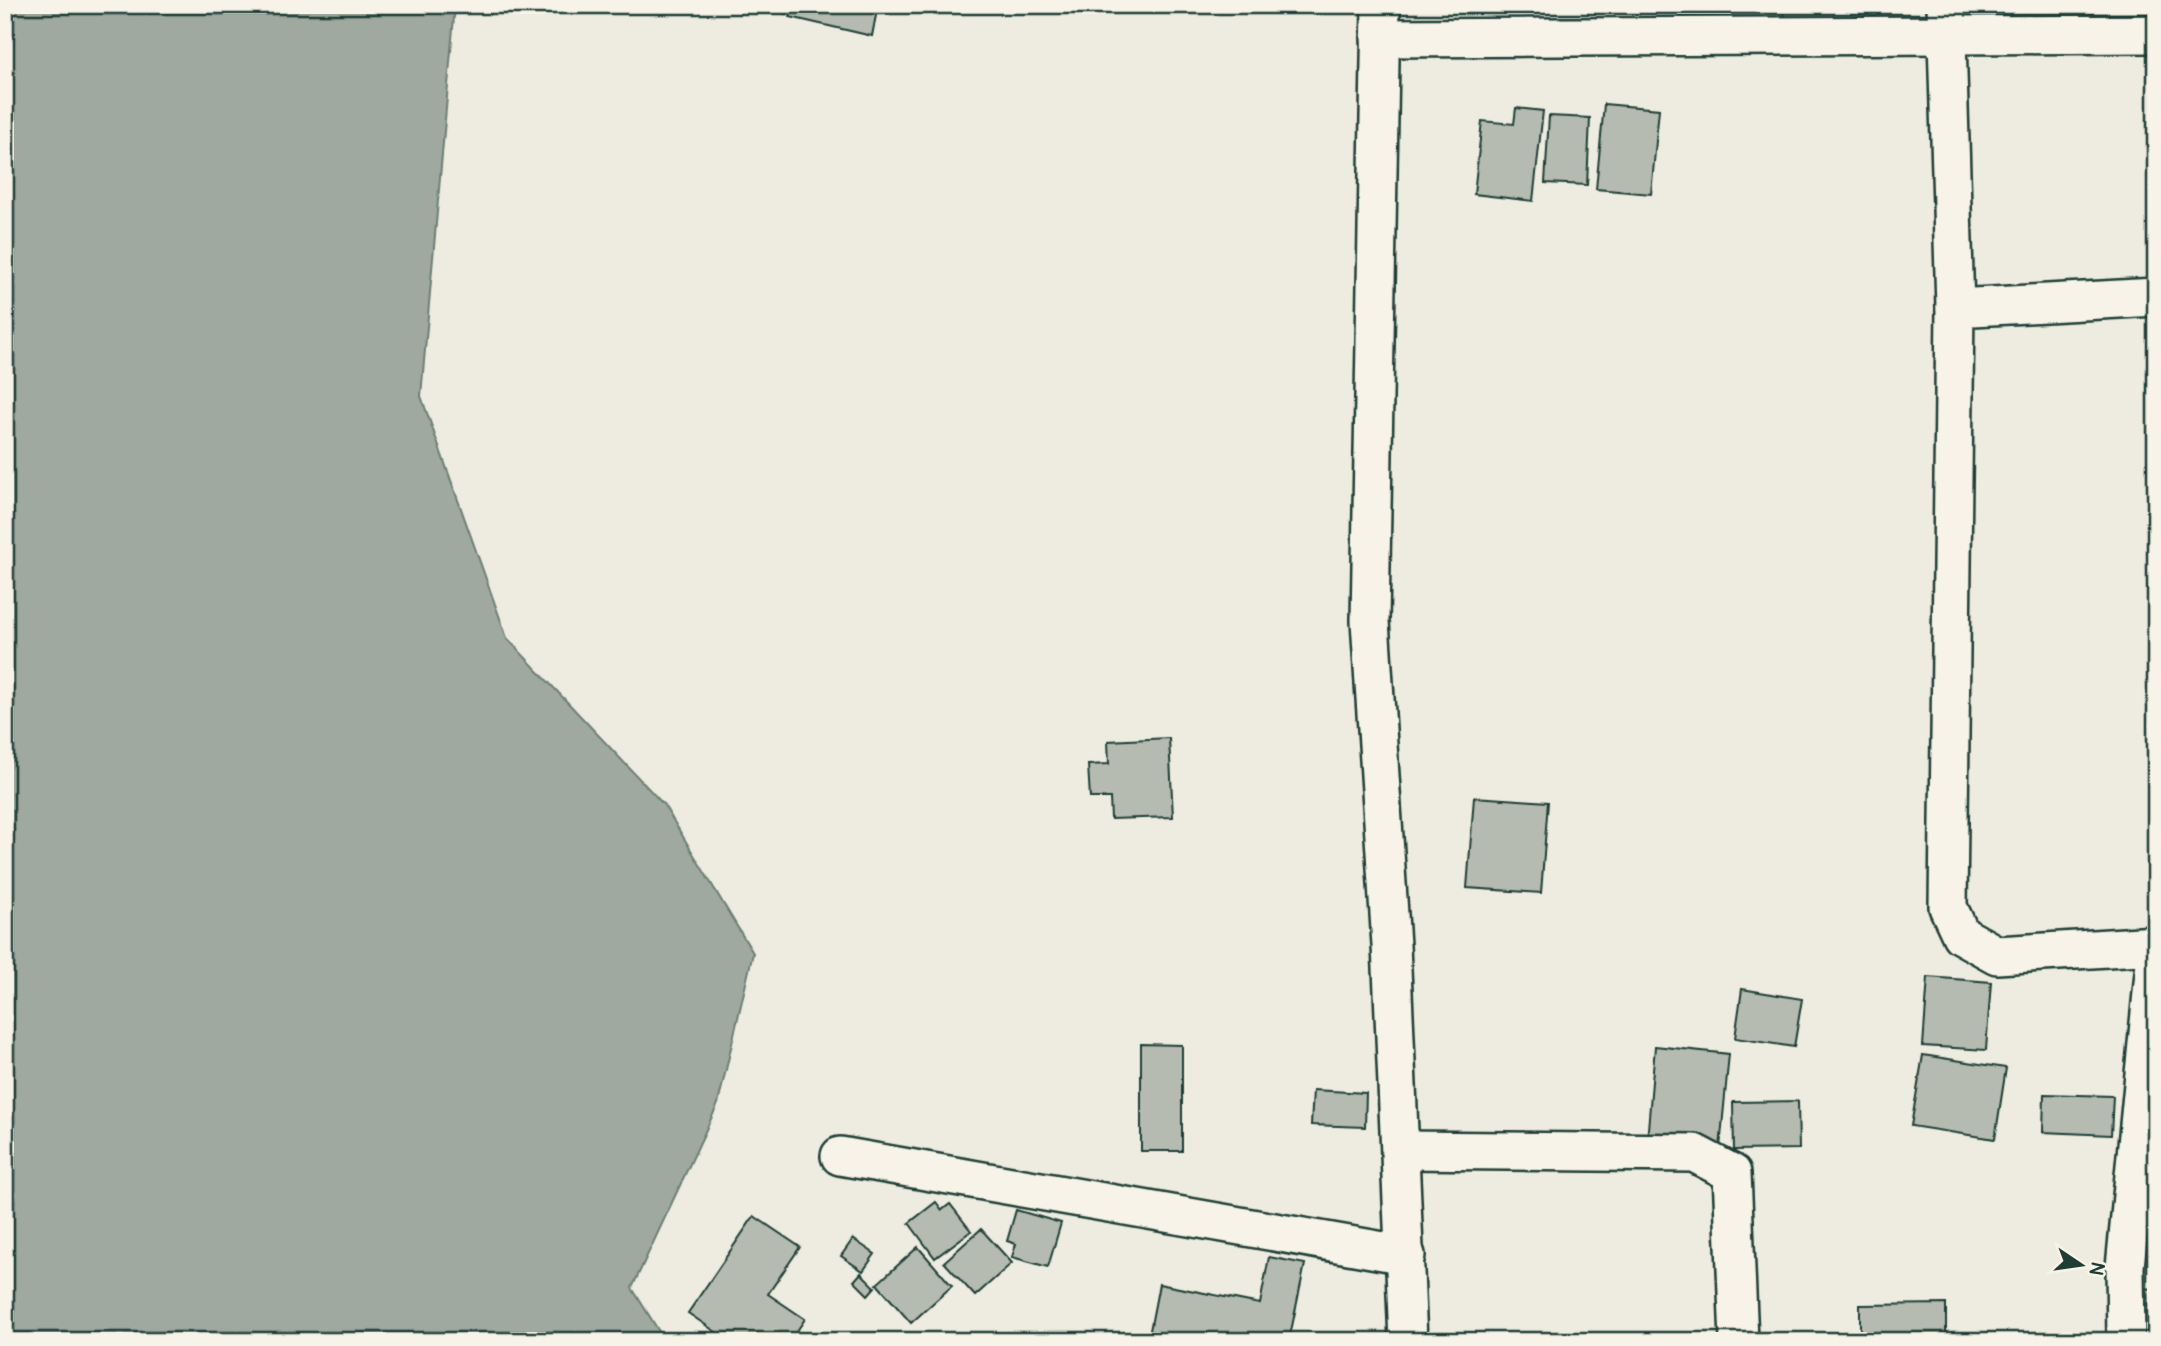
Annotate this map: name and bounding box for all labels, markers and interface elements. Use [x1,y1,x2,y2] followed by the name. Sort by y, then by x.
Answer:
[2046,1230,2116,1300] north arrow
[2083,1260,2110,1278] text: N

